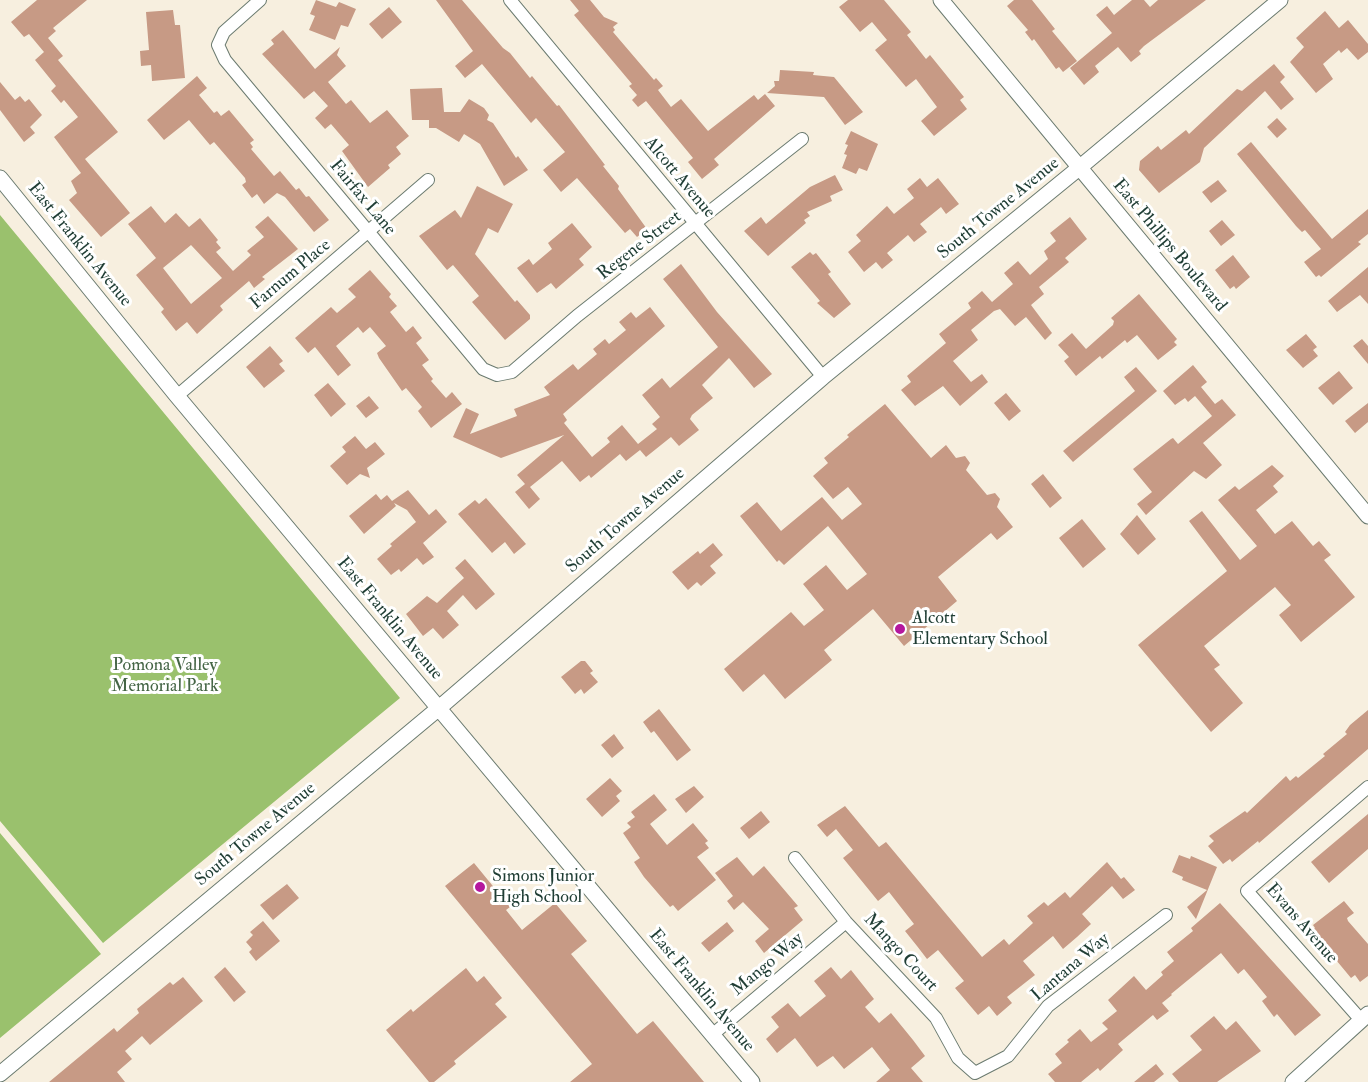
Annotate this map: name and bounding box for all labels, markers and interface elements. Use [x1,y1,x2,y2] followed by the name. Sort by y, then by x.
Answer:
[639,133,719,223] street label: Alcott Avenue
[934,153,1064,265] street label: South Towne Avenue
[324,156,400,240] street label: Fairfax Lane
[1107,175,1231,317] street label: East Phillips Boulevard
[22,179,136,311] street label: East Franklin Avenue
[594,207,686,285] street label: Regene Street
[246,235,336,315] street label: Farnum Place
[562,464,690,578] street label: South Towne Avenue
[331,553,447,685] street label: East Franklin Avenue
[912,608,1048,650] place label: Alcott Elementary School
[893,622,907,636] marker: Alcott Elementary School
[111,655,219,698] park label: Pomona Valley Memorial Park
[191,778,321,892] street label: South Towne Avenue
[492,866,594,908] place label: Simons Junior High School
[473,880,487,894] marker: Simons Junior High School
[1260,880,1342,968] street label: Evans Avenue
[858,909,942,997] street label: Mango Court
[643,925,759,1057] street label: East Franklin Avenue
[728,929,808,1001] street label: Mango Way
[1028,929,1114,1007] street label: Lantana Way

